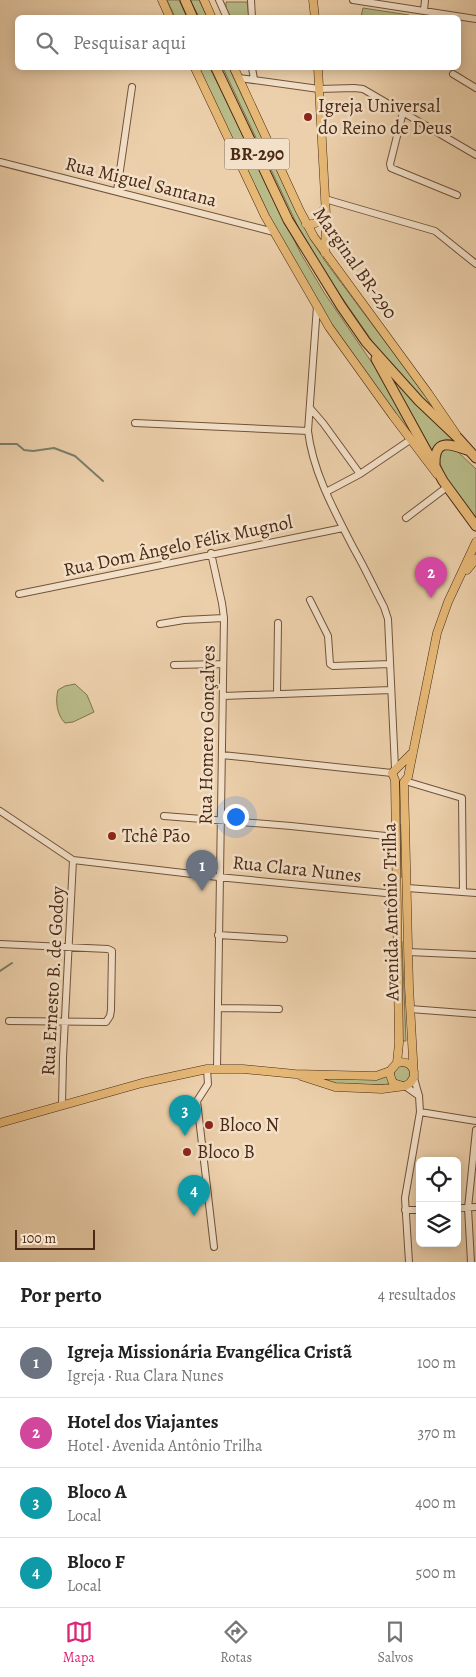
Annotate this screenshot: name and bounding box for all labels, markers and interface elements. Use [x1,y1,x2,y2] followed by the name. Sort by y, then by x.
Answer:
[15,15,461,70] search box
[33,29,61,57] icon: search
[73,30,186,56] text: Pesquisar aqui
[318,93,452,141] place label: Igreja Universal do Reino de Deus
[302,111,314,123] marker: Igreja Universal do Reino de Deus
[224,138,290,170] road number: BR-290
[63,151,220,213] street label: Rua Miguel Santana
[307,202,403,324] street label: Marginal BR-290
[61,509,295,583] street label: Rua Dom Ângelo Félix Mugnol
[415,557,447,598] pin: 2
[192,645,222,825] street label: Rua Homero Gonçalves
[223,804,249,830] your location
[122,823,190,849] place label: Tchê Pão
[376,823,406,1002] street label: Avenida Antônio Trilha
[106,830,118,842] marker: Tchê Pão
[231,849,363,889] street label: Rua Clara Nunes
[186,850,218,891] pin: 1
[35,885,71,1076] street label: Rua Ernesto B. de Godoy
[169,1095,201,1136] pin: 3
[219,1112,279,1138] place label: Bloco N
[203,1119,215,1131] marker: Bloco N
[197,1139,255,1165] place label: Bloco B
[181,1146,193,1158] marker: Bloco B
[416,1157,461,1247] map controls
[416,1157,461,1202] button: locate
[178,1175,210,1216] pin: 4
[416,1202,461,1247] button: layers
[15,1227,95,1250] scale bar
[22,1229,56,1248] text: 100 m
[20,1281,102,1309] text: Por perto
[378,1284,456,1306] text: 4 resultados
[67,1339,352,1365] text: Igreja Missionária Evangélica Cristã
[33,1352,39,1374] text: 1
[417,1352,456,1374] text: 100 m
[67,1365,224,1387] text: Igreja · Rua Clara Nunes
[67,1409,219,1435] text: Hotel dos Viajantes
[32,1422,40,1444] text: 2
[418,1422,456,1444] text: 370 m
[67,1435,262,1457] text: Hotel · Avenida Antônio Trilha
[67,1479,127,1505] text: Bloco A
[33,1492,39,1514] text: 3
[415,1492,456,1514] text: 400 m
[67,1505,101,1527] text: Local
[67,1549,125,1575] text: Bloco F
[32,1562,40,1584] text: 4
[416,1562,456,1584] text: 500 m
[67,1575,101,1597] text: Local
[63,1618,95,1667] tab: Mapa
[220,1618,252,1667] tab: Rotas
[378,1618,413,1667] tab: Salvos

